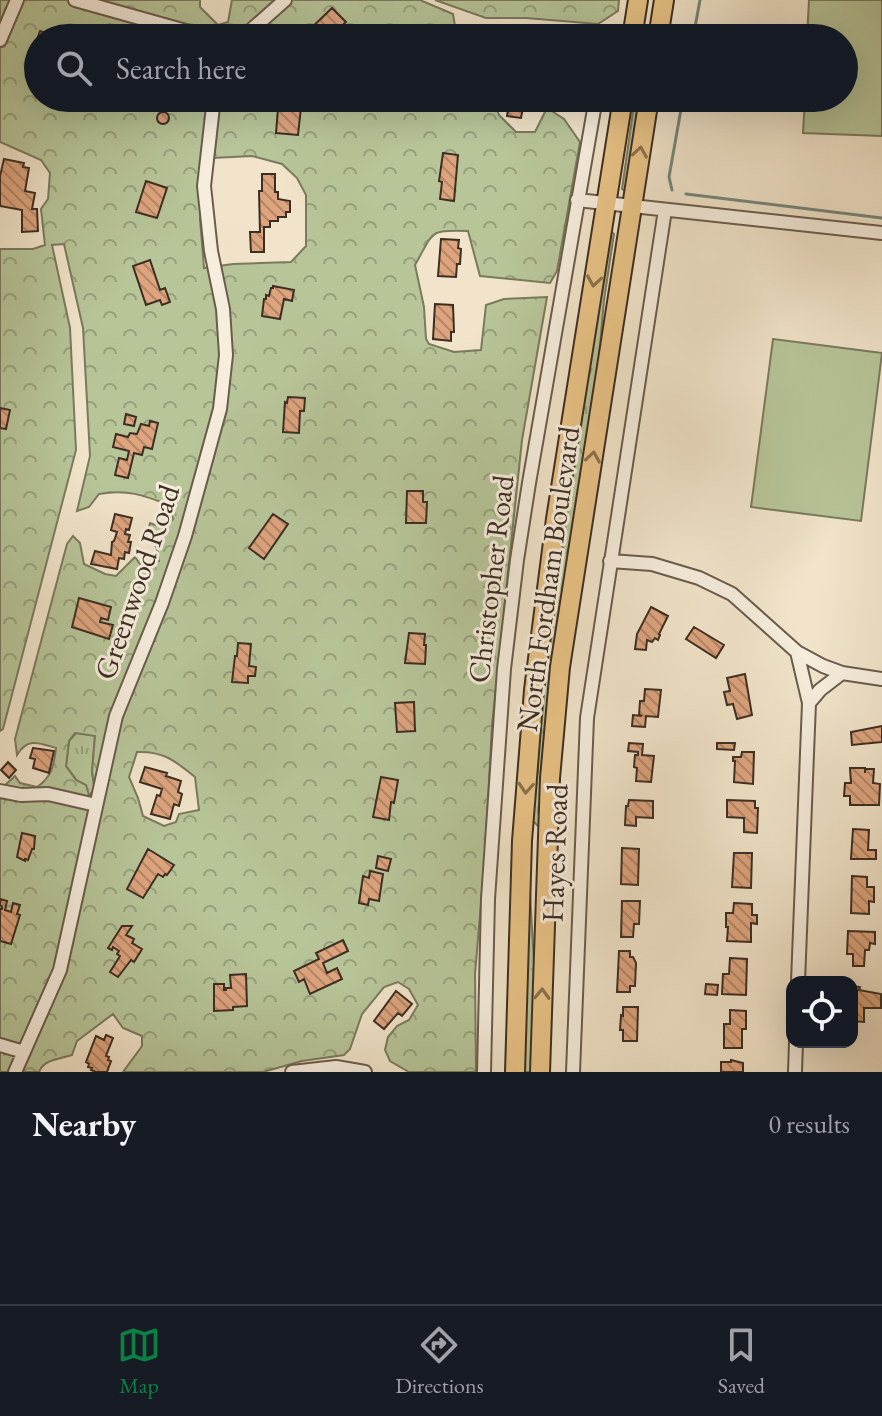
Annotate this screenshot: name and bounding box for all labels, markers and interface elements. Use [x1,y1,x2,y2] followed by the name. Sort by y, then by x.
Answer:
[24,24,858,112] search box
[52,46,96,90] icon: search
[116,49,246,88] text: Search here
[631,145,648,159] one-way arrow
[586,274,603,288] one-way arrow
[507,423,588,734] street label: North Fordham Boulevard
[583,450,600,464] one-way arrow
[458,472,523,685] street label: Christopher Road
[85,478,188,684] street label: Greenwood Road
[518,782,535,795] one-way arrow
[533,782,576,923] street label: Hayes Road
[786,976,858,1048] map controls
[786,976,858,1048] button: locate
[534,987,551,1000] one-way arrow
[32,1102,136,1146] text: Nearby
[769,1107,850,1141] text: 0 results
[117,1323,161,1400] tab: Map
[395,1323,484,1400] tab: Directions
[718,1323,765,1400] tab: Saved

